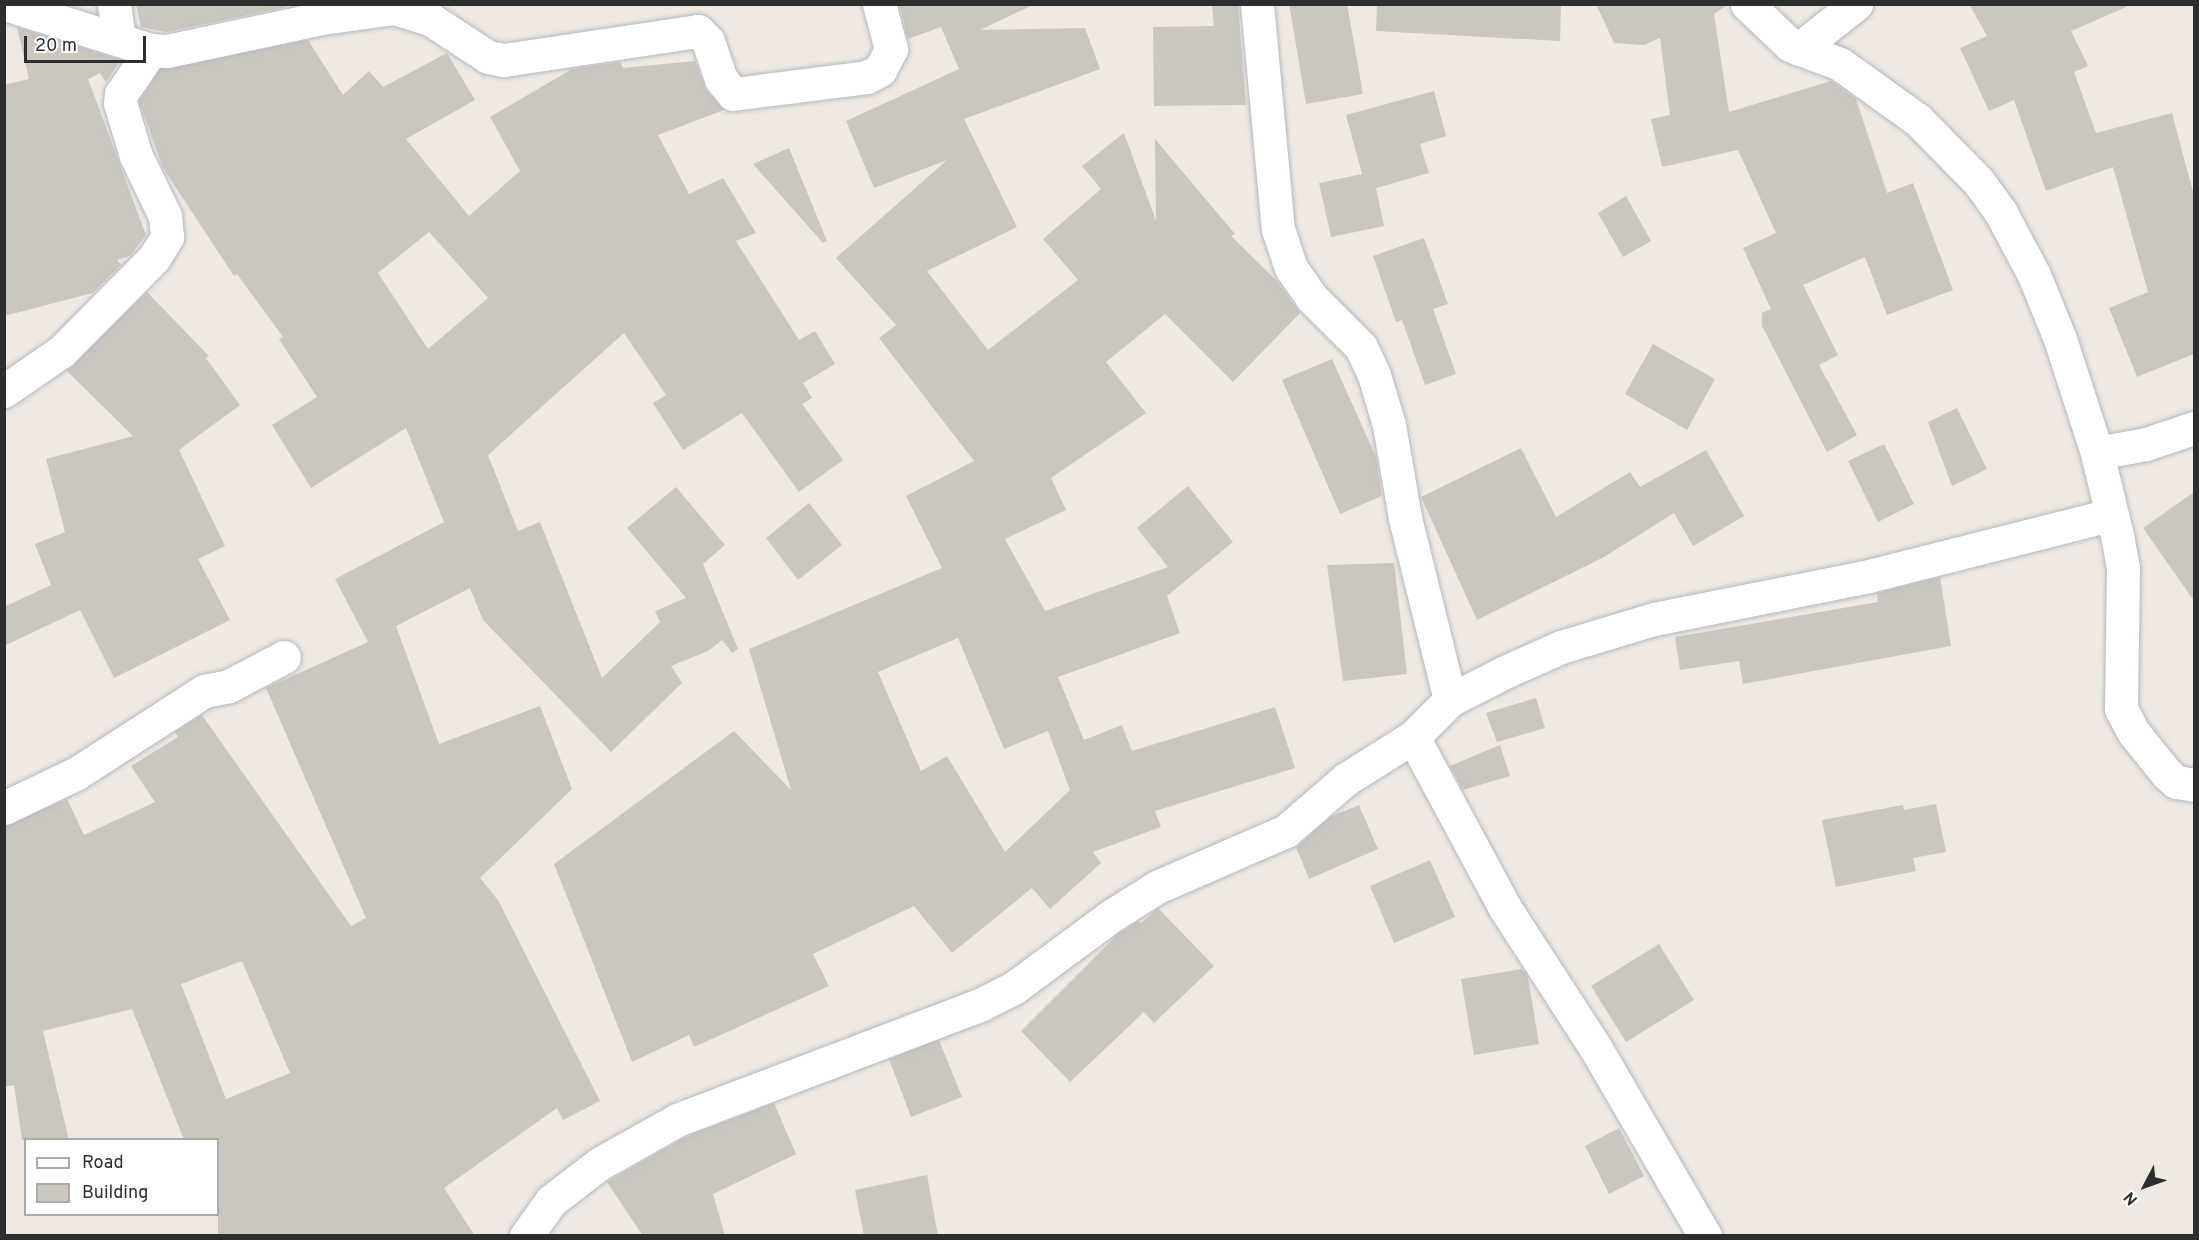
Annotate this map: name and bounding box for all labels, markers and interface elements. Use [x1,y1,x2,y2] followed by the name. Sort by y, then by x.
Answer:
[27,24,148,62] scale bar
[35,35,77,58] text: 20 m
[24,1138,219,1216] legend
[82,1152,124,1175] text: Road
[2115,1156,2175,1216] north arrow
[82,1182,148,1205] text: Building
[2120,1187,2143,1209] text: N

